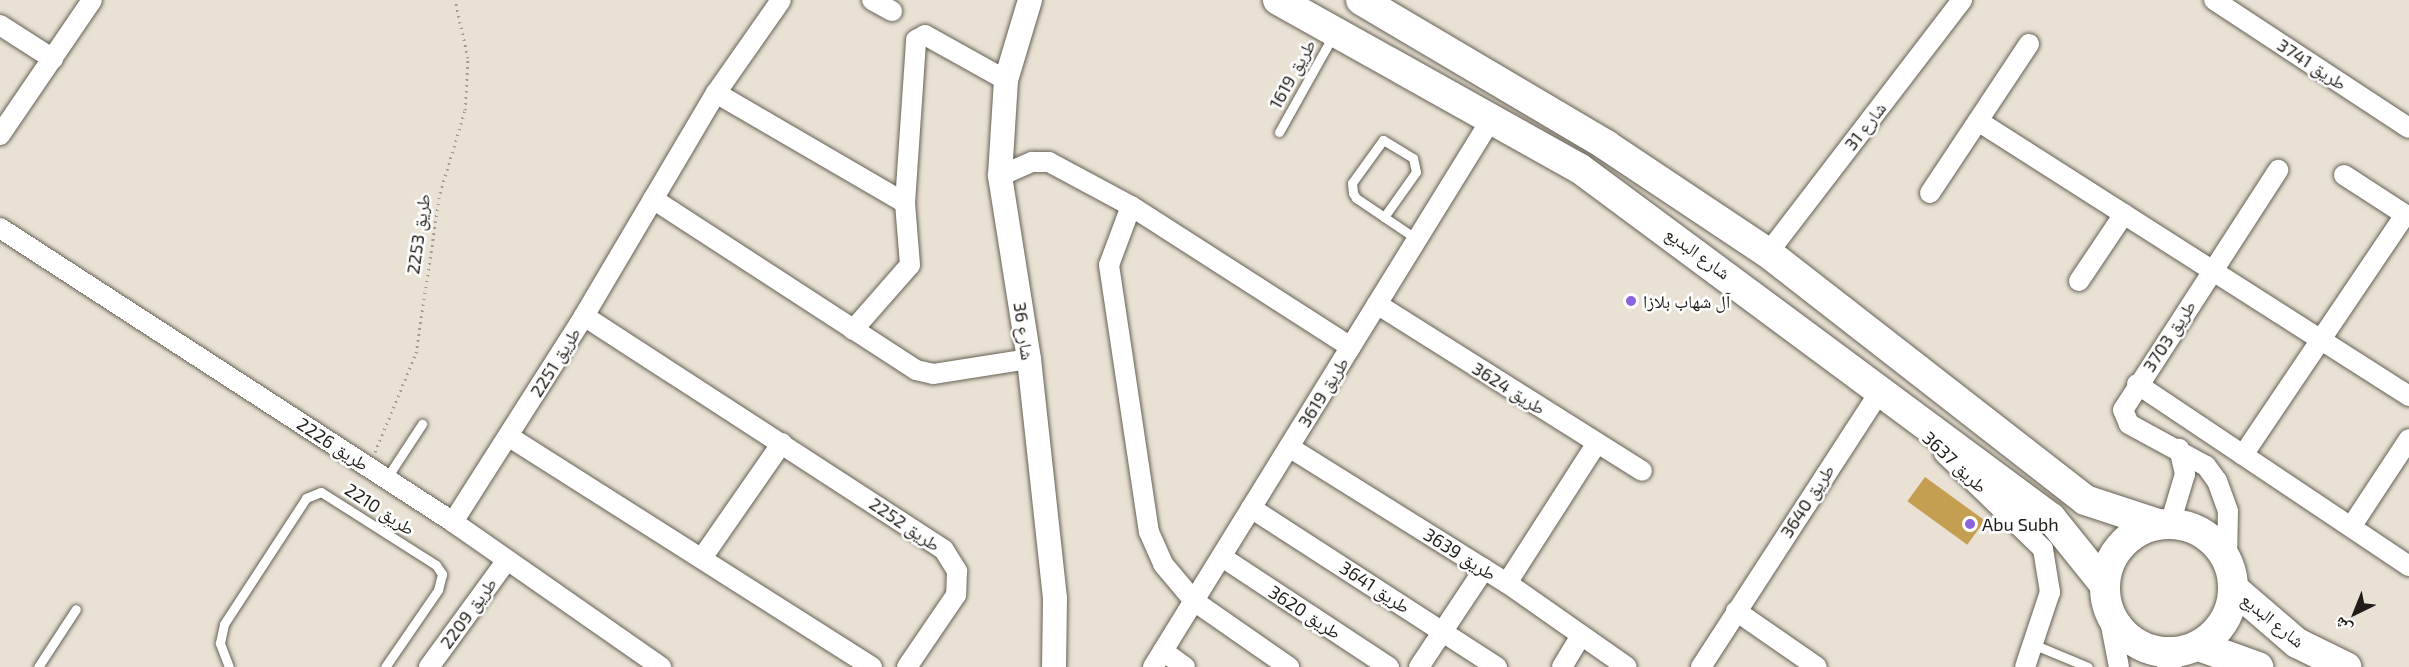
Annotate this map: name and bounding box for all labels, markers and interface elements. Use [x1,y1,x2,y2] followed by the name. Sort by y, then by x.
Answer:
[2273,34,2351,94] street label: طريق 3741
[1264,36,1320,112] street label: طريق 1619
[1839,98,1891,154] street label: شارع 31
[402,192,434,276] street label: طريق 2253
[1661,222,1735,284] street label: شارع البديع
[1643,290,1730,312] place label: آل شهاب بلازا
[1624,294,1638,308] marker: آل شهاب بلازا
[2138,296,2200,376] street label: طريق 3703
[1009,301,1039,361] street label: شارع 36
[525,323,585,401] street label: طريق 2251
[1293,353,1353,431] street label: طريق 3619
[1468,357,1550,419] street label: طريق 3624
[293,413,373,475] street label: طريق 2226
[1918,427,1992,497] street label: طريق 3637
[1775,460,1839,542] street label: طريق 3640
[341,478,419,540] street label: طريق 2210
[865,492,945,556] street label: طريق 2252
[1982,513,2059,535] place label: Abu Subh
[1963,517,1977,531] marker: Abu Subh
[1420,523,1500,585] street label: طريق 3639
[1336,556,1414,618] street label: طريق 3641
[435,573,501,653] street label: طريق 2209
[1265,581,1345,643] street label: طريق 3620
[2325,583,2385,643] north arrow
[2237,588,2309,652] street label: شارع البديع
[2330,614,2355,639] text: ش

